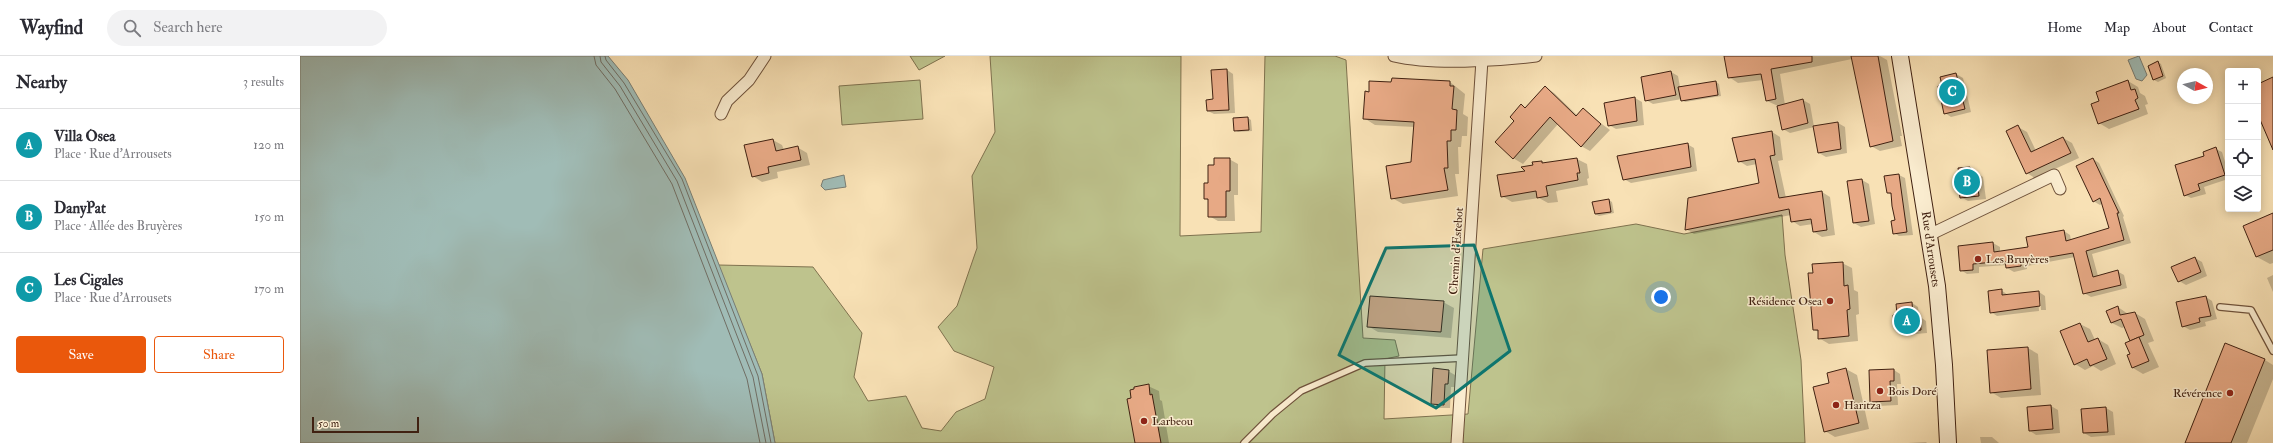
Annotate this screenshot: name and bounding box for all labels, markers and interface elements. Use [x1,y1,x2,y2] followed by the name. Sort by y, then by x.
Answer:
[107,10,387,46] search box
[20,16,83,40] text: Wayfind
[121,17,143,39] icon: search
[153,18,223,37] text: Search here
[2047,19,2082,36] text: Home
[2104,19,2130,36] text: Map
[2152,19,2186,36] text: About
[2208,19,2253,36] text: Contact
[2177,68,2213,104] north arrow
[2225,68,2261,212] map controls
[2225,68,2261,104] button: +
[16,72,67,93] text: Nearby
[243,74,284,90] text: 3 results
[1939,77,1965,107] pin: C
[2225,104,2261,140] button: −
[54,127,115,146] text: Villa Osea
[25,137,33,153] text: A
[253,137,284,153] text: 120 m
[2225,140,2261,176] button: locate
[54,146,172,162] text: Place · Rue d'Arrousets
[1954,167,1980,197] pin: B
[2225,176,2261,212] button: layers
[54,199,106,218] text: DanyPat
[1446,207,1467,295] street label: Chemin d'Estebot
[25,209,33,225] text: B
[254,209,284,225] text: 150 m
[1918,210,1943,288] street label: Rue d'Arrousets
[54,218,182,234] text: Place · Allée des Bruyères
[1986,252,2049,267] place label: Les Bruyères
[1973,254,1983,264] marker: Les Bruyères
[54,271,123,290] text: Les Cigales
[24,281,34,297] text: C
[254,281,284,297] text: 170 m
[1651,287,1671,307] your location
[54,290,172,306] text: Place · Rue d'Arrousets
[1748,294,1823,309] place label: Résidence Osea
[1825,296,1835,306] marker: Résidence Osea
[1894,306,1920,336] pin: A
[16,336,146,373] button: Save
[154,336,284,373] button: Share
[1888,384,1937,399] place label: Bois Doré
[1875,386,1885,396] marker: Bois Doré
[2173,386,2222,401] place label: Révérence
[2225,388,2235,398] marker: Révérence
[1844,398,1882,413] place label: Haritza
[1831,400,1841,410] marker: Haritza
[1152,414,1193,429] place label: Larbeou
[312,415,419,434] scale bar
[1139,416,1149,426] marker: Larbeou
[318,417,339,430] text: 50 m

